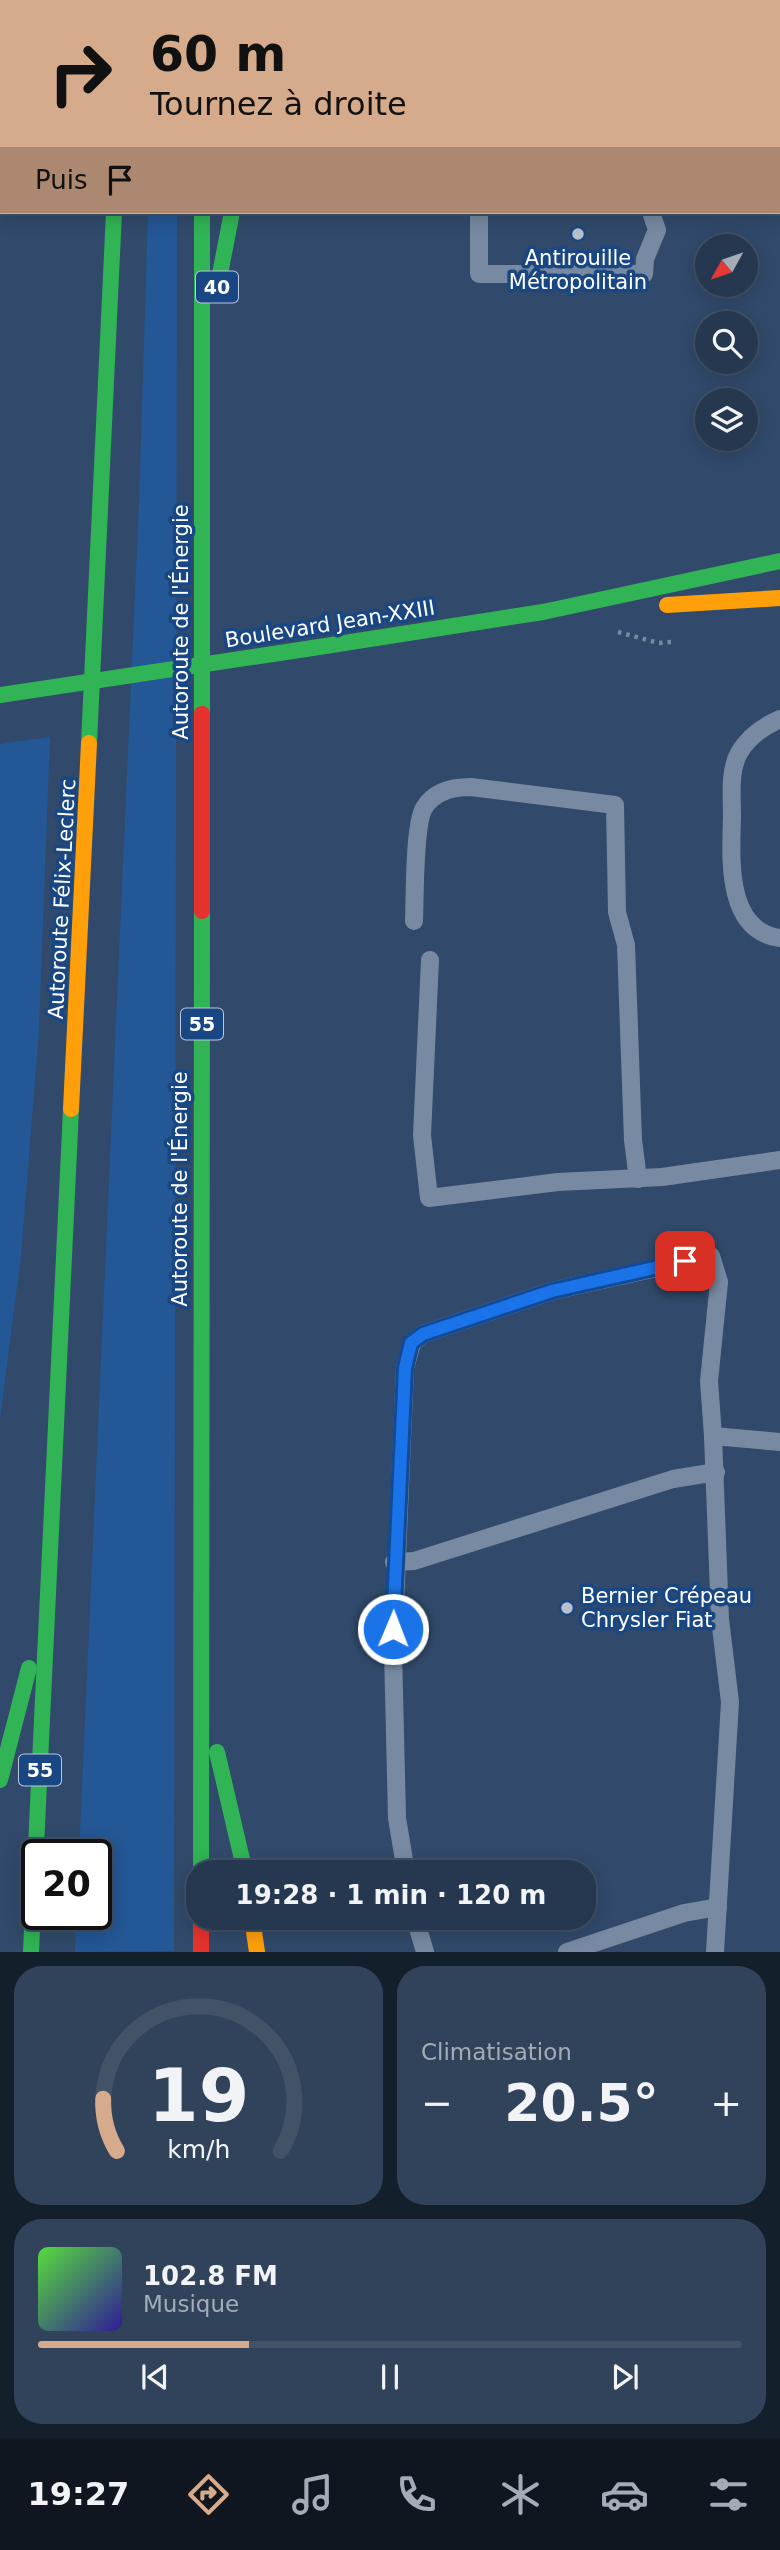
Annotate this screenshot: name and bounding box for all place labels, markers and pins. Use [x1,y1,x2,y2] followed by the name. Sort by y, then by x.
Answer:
[570,226,586,242] marker: Antirouille Métropolitain
[509,246,647,294] place label: Antirouille Métropolitain
[655,1231,715,1291] pin
[581,1584,752,1632] place label: Bernier Crépeau Chrysler Fiat
[559,1600,575,1616] marker: Bernier Crépeau Chrysler Fiat

